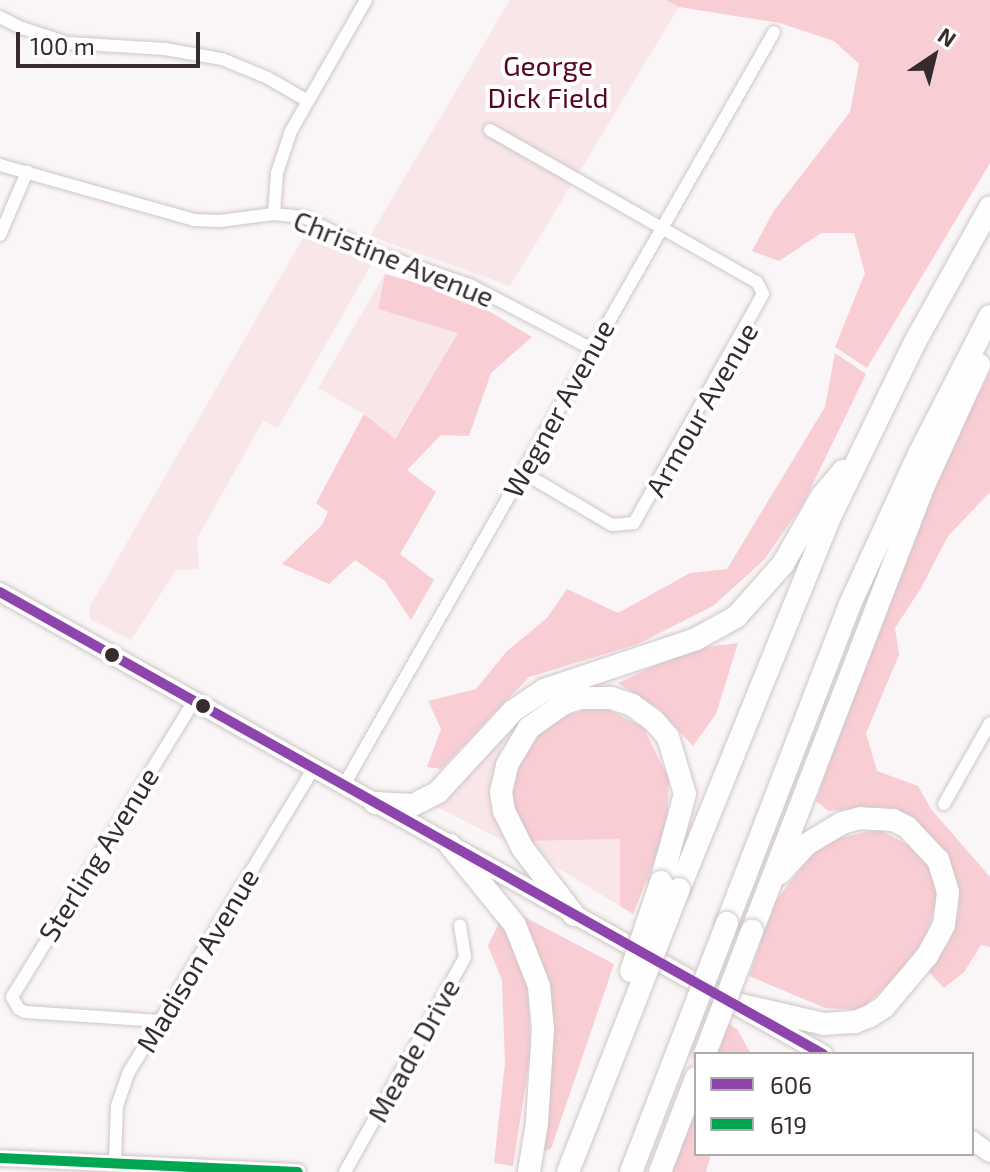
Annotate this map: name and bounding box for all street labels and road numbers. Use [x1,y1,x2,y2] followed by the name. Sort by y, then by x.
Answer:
[289,202,499,314] street label: Christine Avenue
[495,313,621,503] street label: Wegner Avenue
[637,316,765,502] street label: Armour Avenue
[31,760,165,948] street label: Sterling Avenue
[129,862,265,1058] street label: Madison Avenue
[360,972,466,1128] street label: Meade Drive

